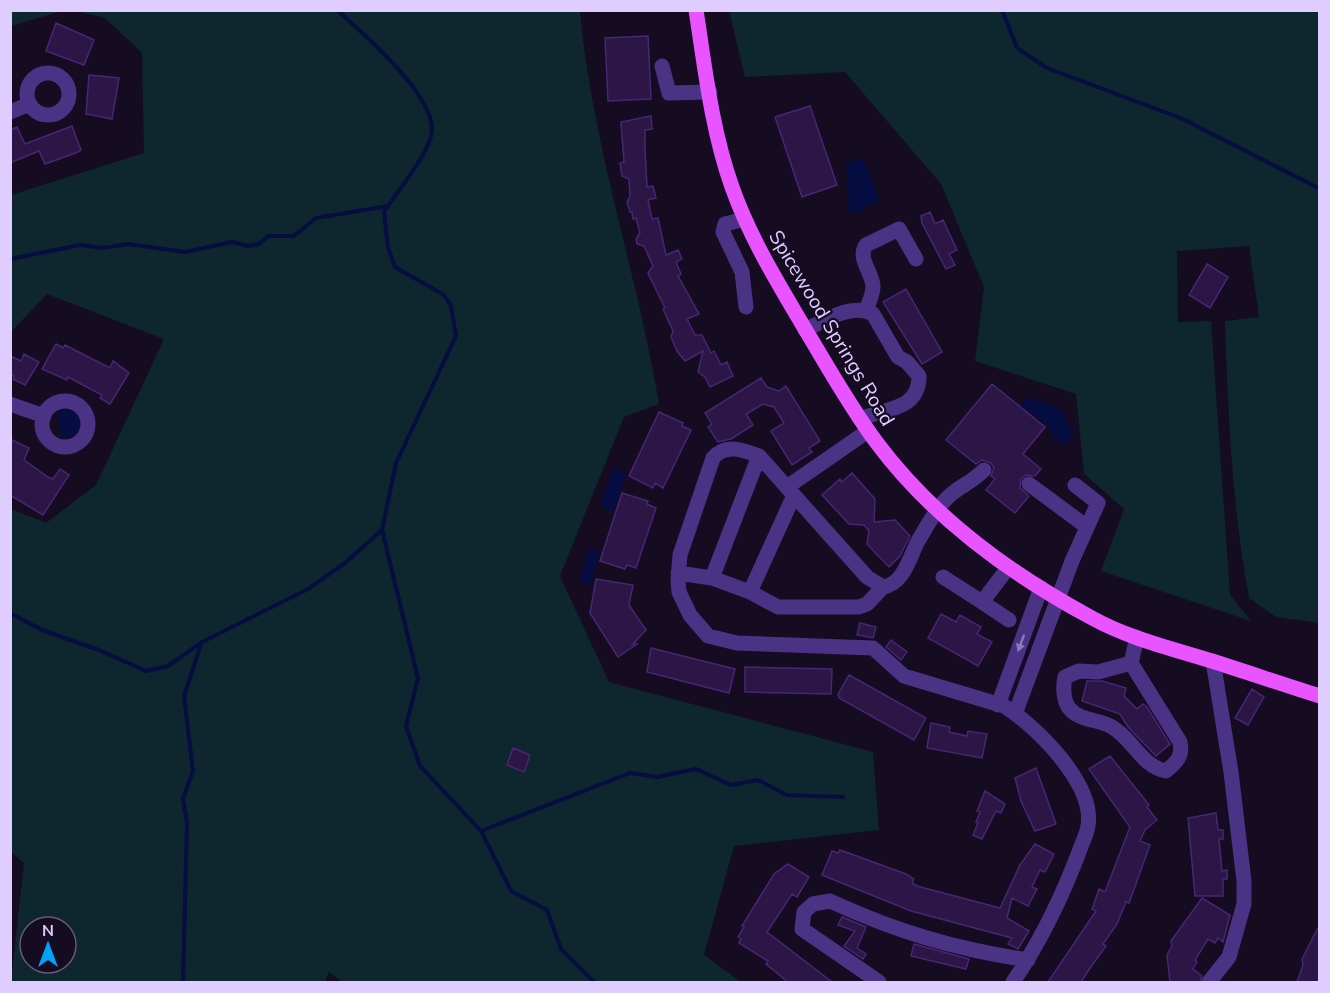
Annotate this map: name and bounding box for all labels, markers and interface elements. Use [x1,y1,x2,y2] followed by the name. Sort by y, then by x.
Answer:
[762,225,901,431] street label: Spicewood Springs Road
[1016,634,1025,652] one-way arrow
[18,915,78,975] north arrow
[42,920,54,942] text: N

